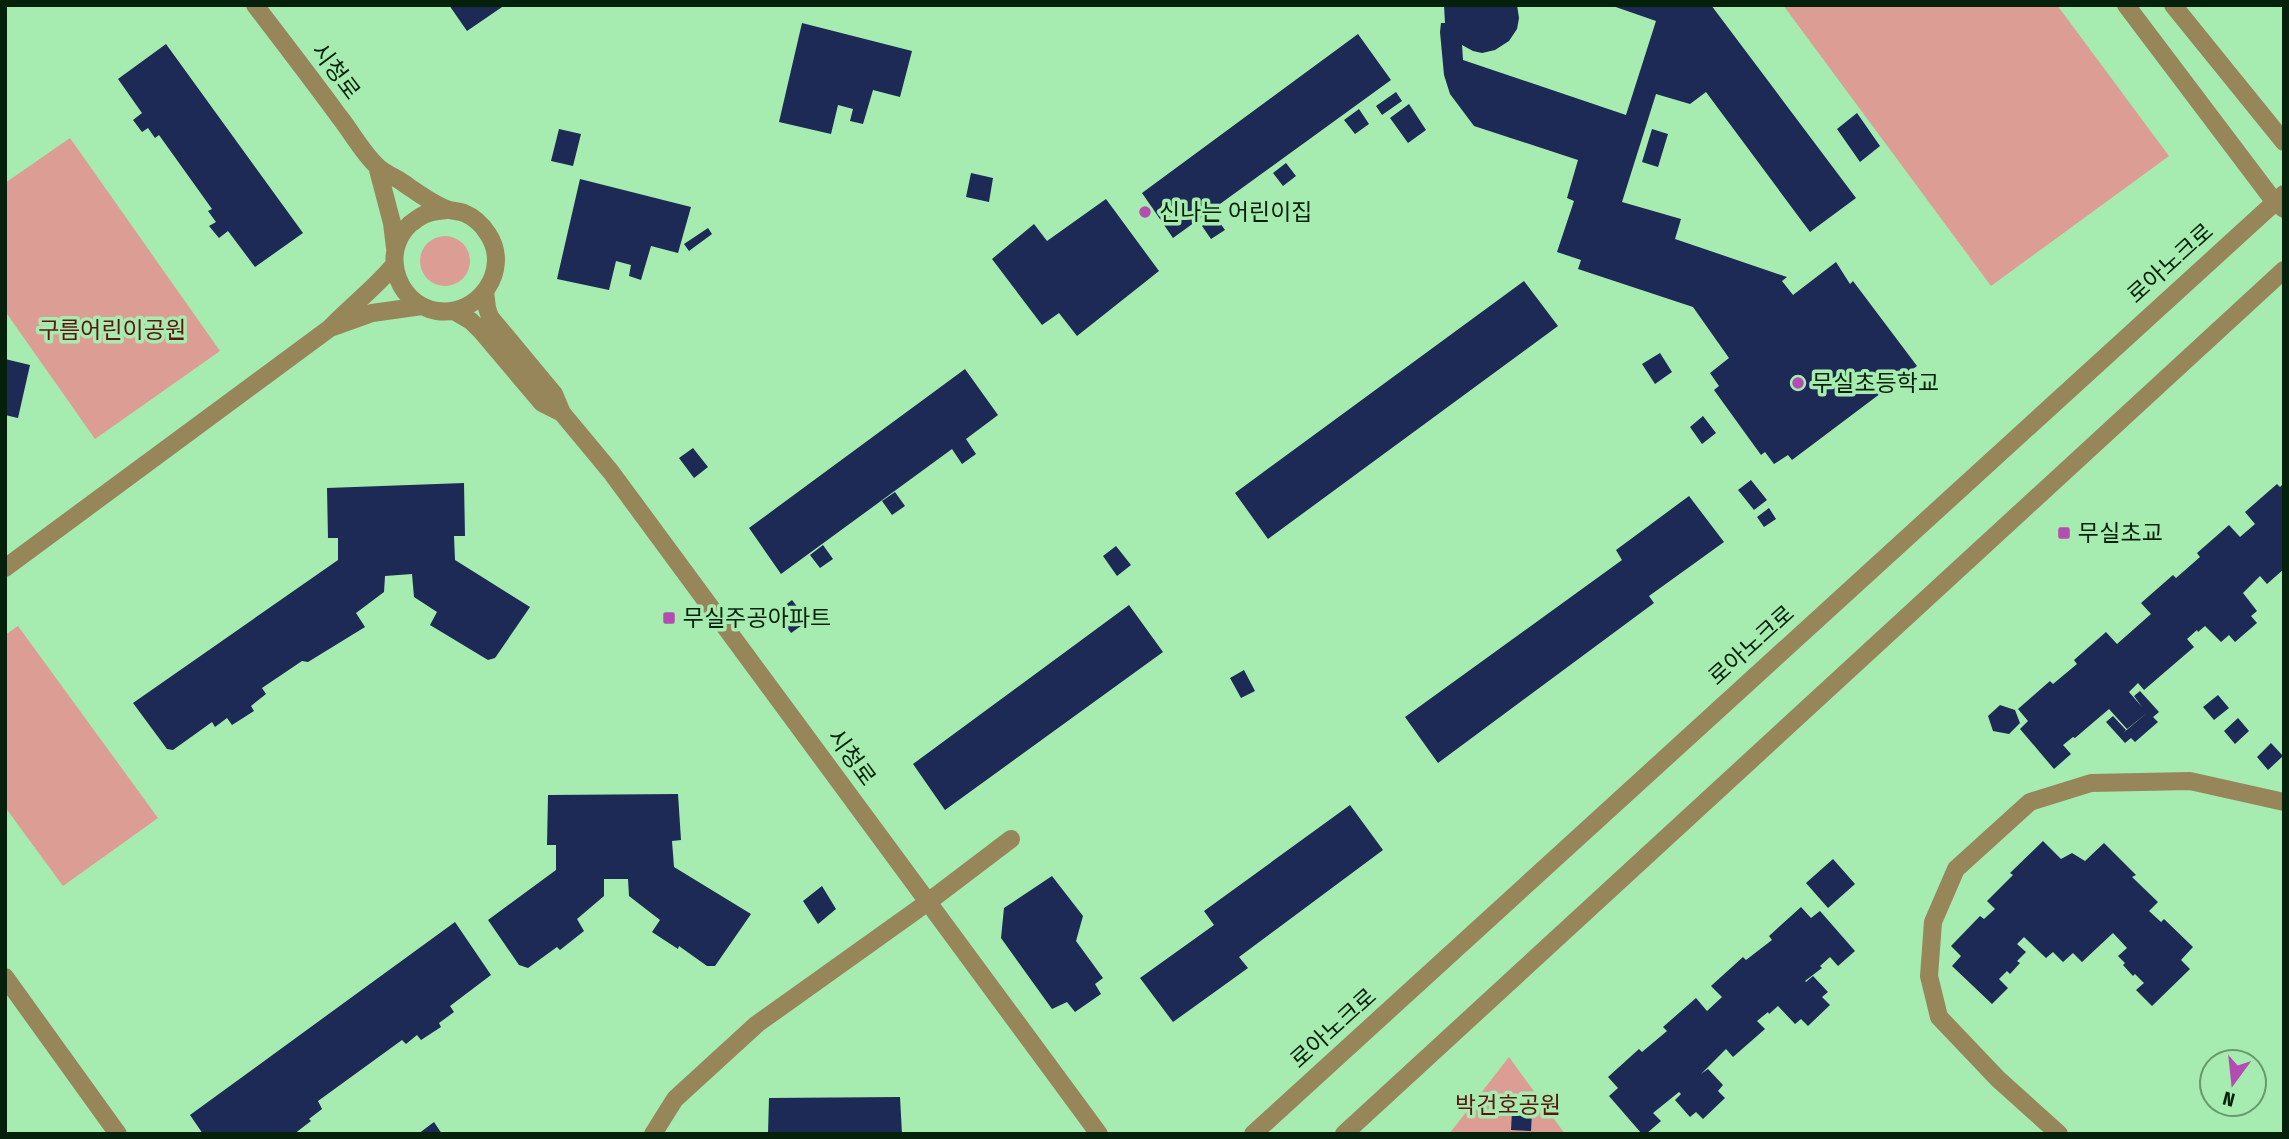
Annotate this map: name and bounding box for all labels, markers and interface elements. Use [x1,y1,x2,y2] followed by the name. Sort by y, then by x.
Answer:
[306,37,366,105] street label: 시청로
[1159,198,1313,226] place label: 신나는 어린이집
[1137,204,1153,220] marker: 신나는 어린이집
[2121,217,2219,309] street label: 로아노크로
[38,316,186,344] park label: 구름어린이공원
[1812,369,1939,397] place label: 무실초등학교
[1790,375,1806,391] marker: 무실초등학교
[2078,519,2163,547] place label: 무실초교
[2056,525,2072,541] marker: 무실초교
[1702,599,1800,691] street label: 로아노크로
[683,604,831,632] place label: 무실주공아파트
[661,610,677,626] marker: 무실주공아파트
[822,723,882,791] street label: 시청로
[1284,982,1382,1074] street label: 로아노크로
[2198,1048,2268,1118] north arrow
[2220,1086,2237,1112] text: N
[1455,1091,1561,1119] park label: 박건호공원

